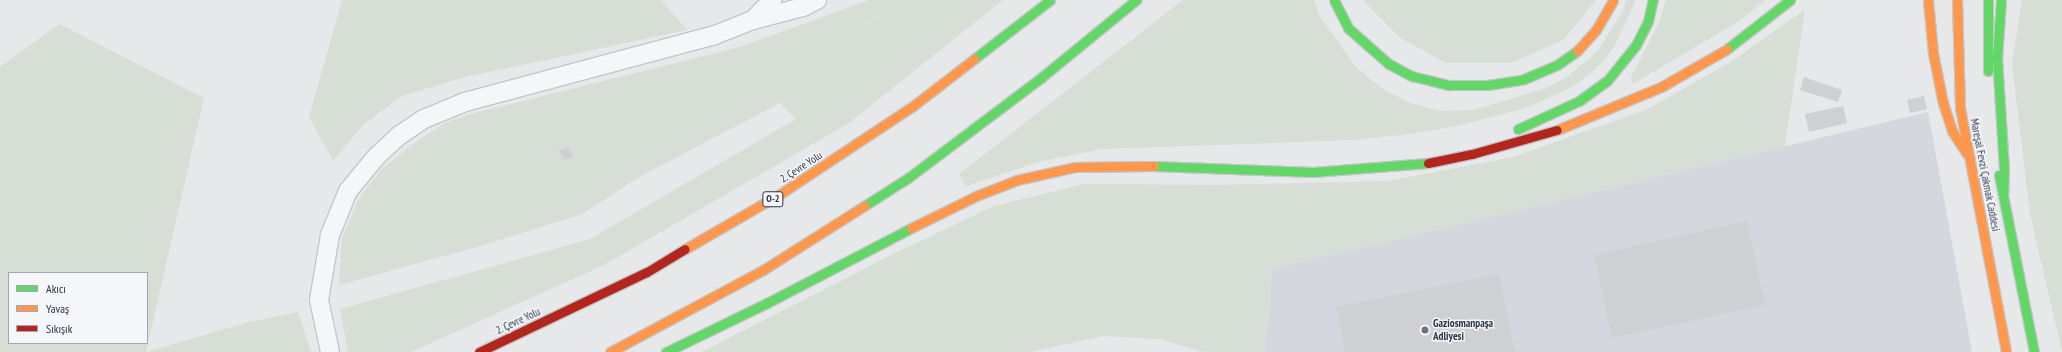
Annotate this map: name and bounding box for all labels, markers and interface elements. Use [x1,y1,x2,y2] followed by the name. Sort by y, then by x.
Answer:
[1968,117,2002,233] street label: Mareşal Fevzi Çakmak Caddesi
[777,148,825,186] street label: 2. Çevre Yolu
[762,191,784,207] road number: O-2
[8,272,148,344] legend
[46,281,66,296] text: Akıcı
[46,301,69,316] text: Yavaş
[493,305,543,337] street label: 2. Çevre Yolu
[1433,317,1493,343] place label: Gaziosmanpaşa Adliyesi
[46,321,72,336] text: Sıkışık
[1420,325,1430,335] marker: Gaziosmanpaşa Adliyesi

